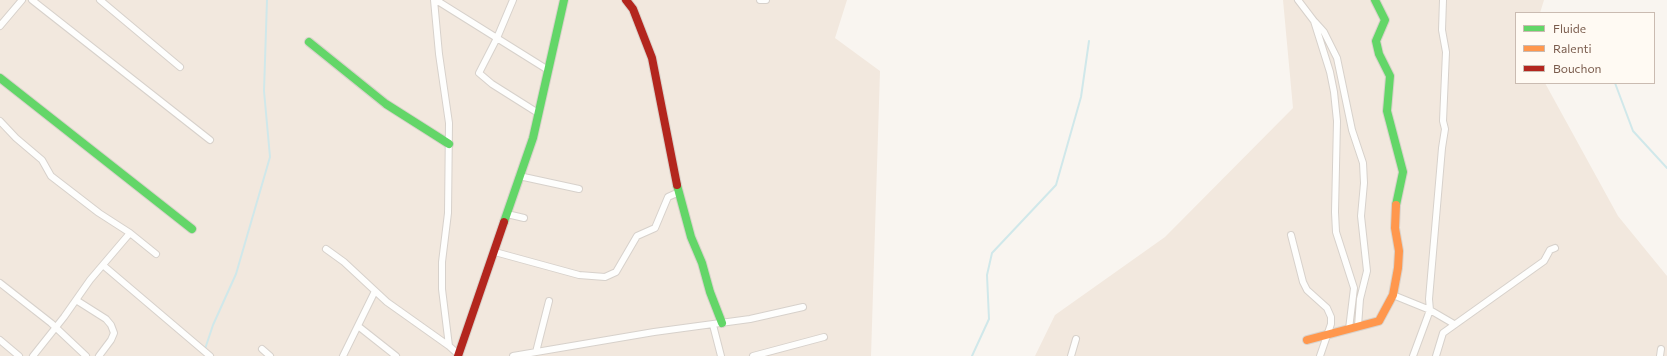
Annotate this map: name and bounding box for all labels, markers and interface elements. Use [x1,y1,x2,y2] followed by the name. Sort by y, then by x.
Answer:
[1515,12,1655,84] legend
[1553,21,1586,35] text: Fluide
[1553,41,1592,55] text: Ralenti
[1553,61,1601,75] text: Bouchon

